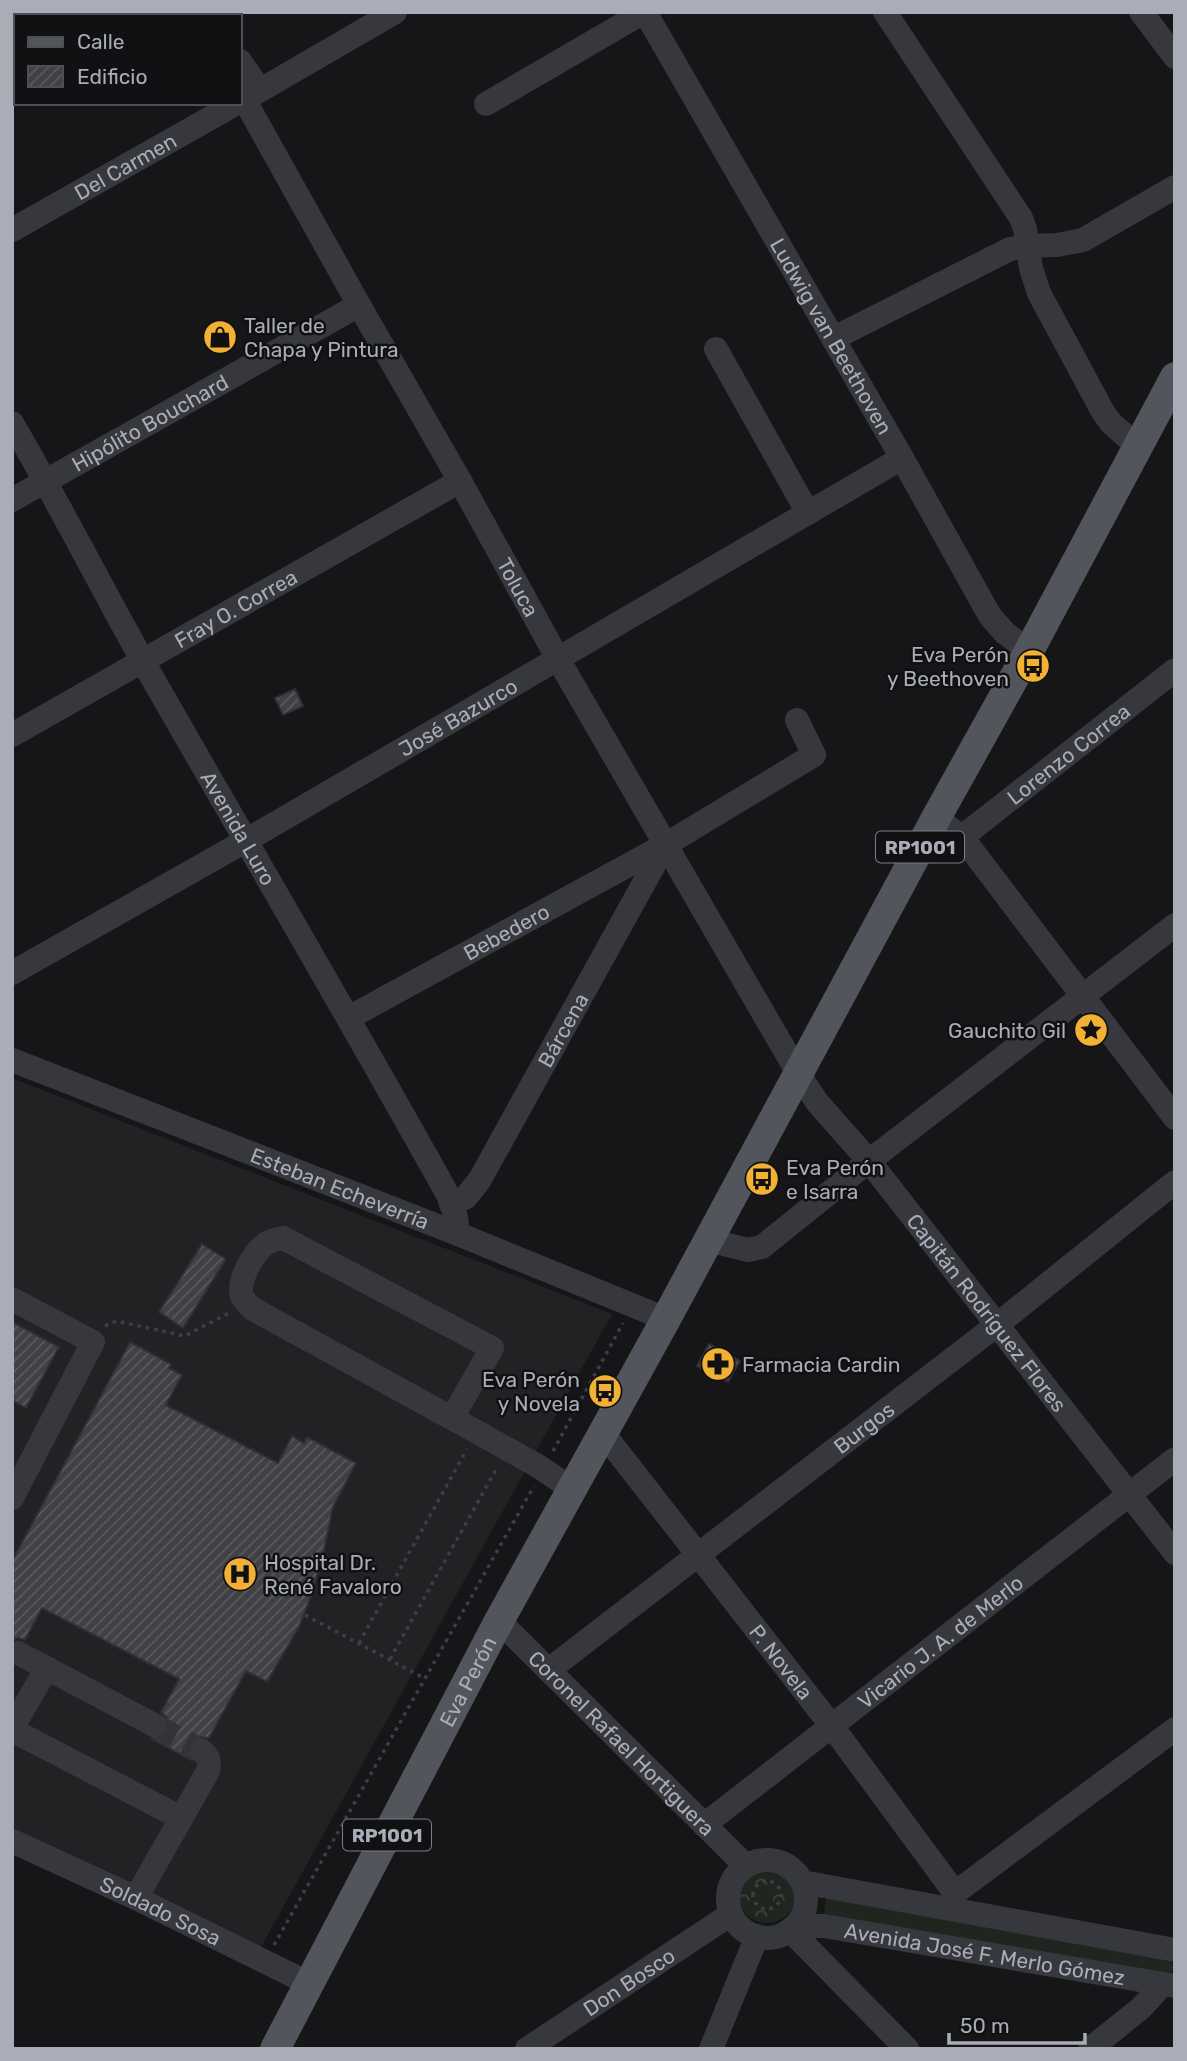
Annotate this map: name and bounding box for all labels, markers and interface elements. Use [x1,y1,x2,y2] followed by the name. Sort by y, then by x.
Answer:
[14,14,242,105] legend
[77,29,125,54] text: Calle
[77,64,147,89] text: Edificio
[70,127,181,205] street label: Del Carmen
[765,233,898,439] street label: Ludwig van Beethoven
[244,313,399,362] place label: Taller de Chapa y Pintura
[201,318,239,356] shop icon: Taller de Chapa y Pintura
[67,369,232,476] street label: Hipólito Bouchard
[492,553,545,621] street label: Toluca
[170,564,301,653] street label: Fray O. Correa
[887,642,1009,691] place label: Eva Perón y Beethoven
[1014,647,1052,685] bus stop icon: Eva Perón y Beethoven
[394,673,522,762] street label: José Bazurco
[1002,698,1135,809] street label: Lorenzo Correa
[196,766,281,889] street label: Avenida Luro
[876,832,964,862] road number: RP1001
[459,898,554,965] street label: Bebedero
[532,988,593,1071] street label: Bárcena
[1072,1011,1110,1049] place icon: Gauchito Gil
[948,1018,1066,1043] place label: Gauchito Gil
[247,1142,433,1234] street label: Esteban Echeverría
[786,1155,884,1204] place label: Eva Perón e Isarra
[743,1160,781,1198] bus stop icon: Eva Perón e Isarra
[902,1208,1072,1417] street label: Capitán Rodríguez Flores
[699,1345,737,1383] pharmacy icon: Farmacia Cardin
[742,1352,901,1377] place label: Farmacia Cardin
[482,1367,580,1416] place label: Eva Perón y Novela
[586,1372,624,1410] bus stop icon: Eva Perón y Novela
[828,1396,899,1459] street label: Burgos
[264,1550,402,1599] place label: Hospital Dr. René Favaloro
[221,1555,259,1593] hospital icon: Hospital Dr. René Favaloro
[852,1569,1028,1714] street label: Vicario J. A. de Merlo
[744,1619,819,1704] street label: P. Novela
[434,1632,501,1731] street label: Eva Perón
[523,1645,720,1841] street label: Coronel Rafael Hortiguera
[343,1820,431,1851] road number: RP1001
[96,1871,225,1951] street label: Soldado Sosa
[842,1917,1127,1990] street label: Avenida José F. Merlo Gómez
[578,1942,679,2021] street label: Don Bosco
[949,2002,1086,2046] scale bar
[960,2013,1010,2038] text: 50 m

